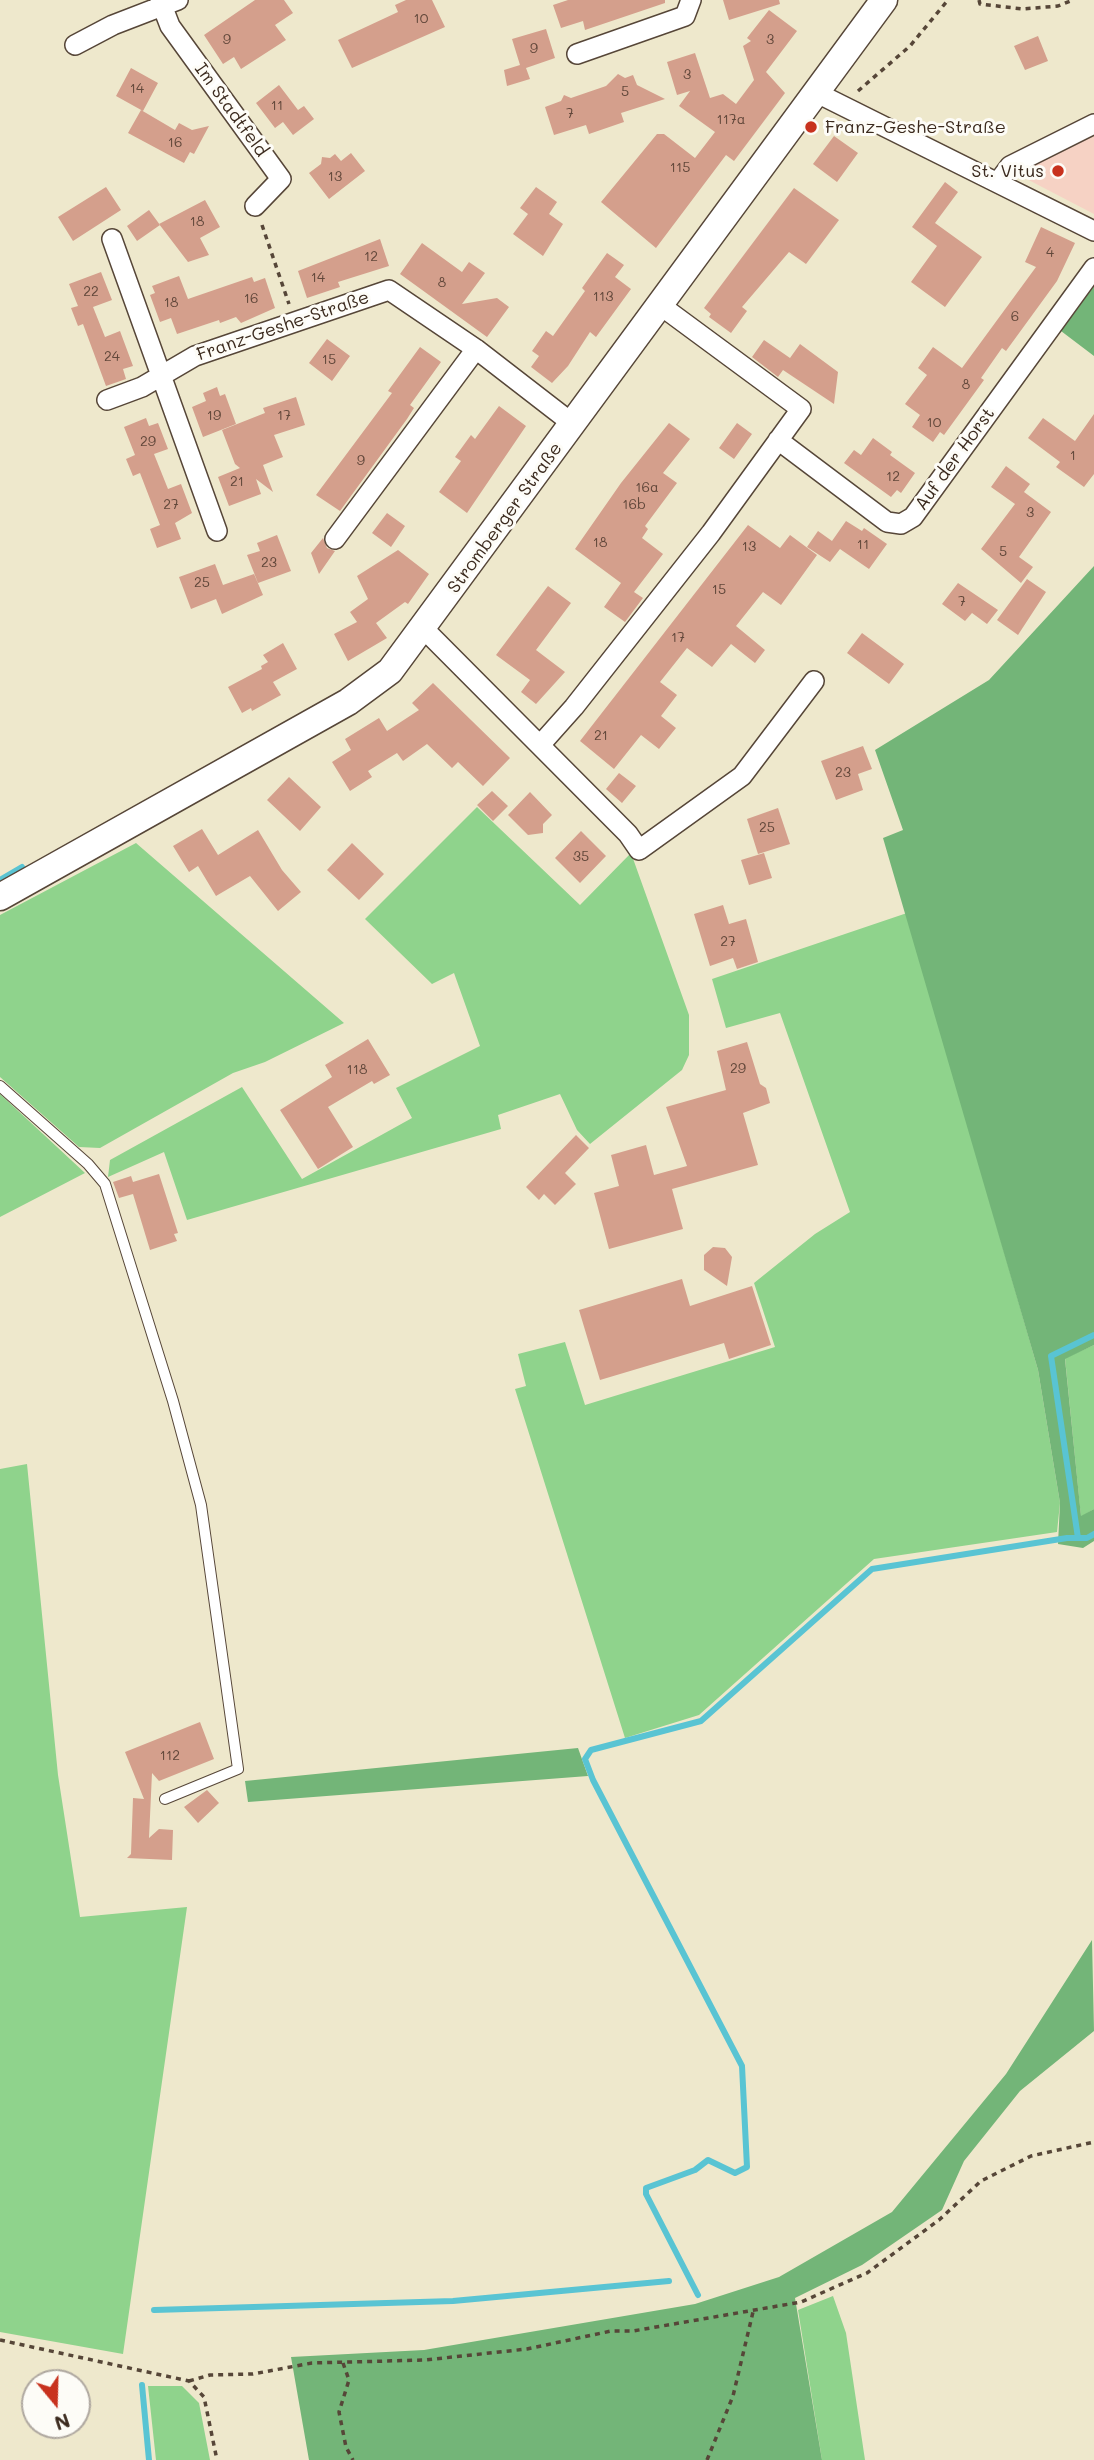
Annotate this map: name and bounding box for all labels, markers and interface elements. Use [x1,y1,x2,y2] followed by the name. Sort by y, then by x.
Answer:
[414,11,428,27] house number: 10
[223,32,231,48] house number: 9
[766,32,774,48] house number: 3
[530,41,538,57] house number: 9
[190,59,272,161] street label: Im Stadtfeld
[683,67,691,83] house number: 3
[130,81,144,97] house number: 14
[621,84,629,100] house number: 5
[271,98,283,114] house number: 11
[566,106,574,122] house number: 7
[716,112,746,128] house number: 117a
[825,116,1006,138] place label: Franz-Geshe-Straße
[803,119,819,135] marker: Franz-Geshe-Straße
[168,135,182,151] house number: 16
[670,160,690,176] house number: 115
[971,160,1044,182] place label: St. Vitus
[1050,163,1066,179] marker: St. Vitus
[328,169,342,185] house number: 13
[190,214,204,230] house number: 18
[1046,245,1054,261] house number: 4
[364,249,378,265] house number: 12
[311,270,325,286] house number: 14
[438,275,446,291] house number: 8
[83,284,99,300] house number: 22
[194,286,372,366] street label: Franz-Geshe-Straße
[593,289,613,305] house number: 113
[244,291,258,307] house number: 16
[164,295,178,311] house number: 18
[1011,309,1019,325] house number: 6
[104,349,120,365] house number: 24
[322,352,336,368] house number: 15
[962,377,970,393] house number: 8
[911,403,999,515] street label: Auf der Horst
[207,408,221,424] house number: 19
[277,408,291,424] house number: 17
[927,415,941,431] house number: 10
[140,434,156,450] house number: 29
[443,438,567,598] street label: Stromberger Straße
[1070,448,1076,464] house number: 1
[357,453,365,469] house number: 9
[886,469,900,485] house number: 12
[230,474,244,490] house number: 21
[635,480,659,496] house number: 16a
[163,497,179,513] house number: 27
[622,497,646,513] house number: 16b
[1026,505,1034,521] house number: 3
[593,535,607,551] house number: 18
[857,537,869,553] house number: 11
[742,539,756,555] house number: 13
[999,544,1007,560] house number: 5
[261,555,277,571] house number: 23
[194,575,210,591] house number: 25
[712,582,726,598] house number: 15
[958,594,966,610] house number: 7
[671,630,685,646] house number: 17
[594,728,608,744] house number: 21
[835,765,851,781] house number: 23
[759,820,775,836] house number: 25
[573,849,589,865] house number: 35
[720,934,736,950] house number: 27
[730,1061,746,1077] house number: 29
[347,1062,367,1078] house number: 118
[160,1748,180,1764] house number: 112
[21,2369,91,2439] north arrow
[51,2408,73,2437] text: N

